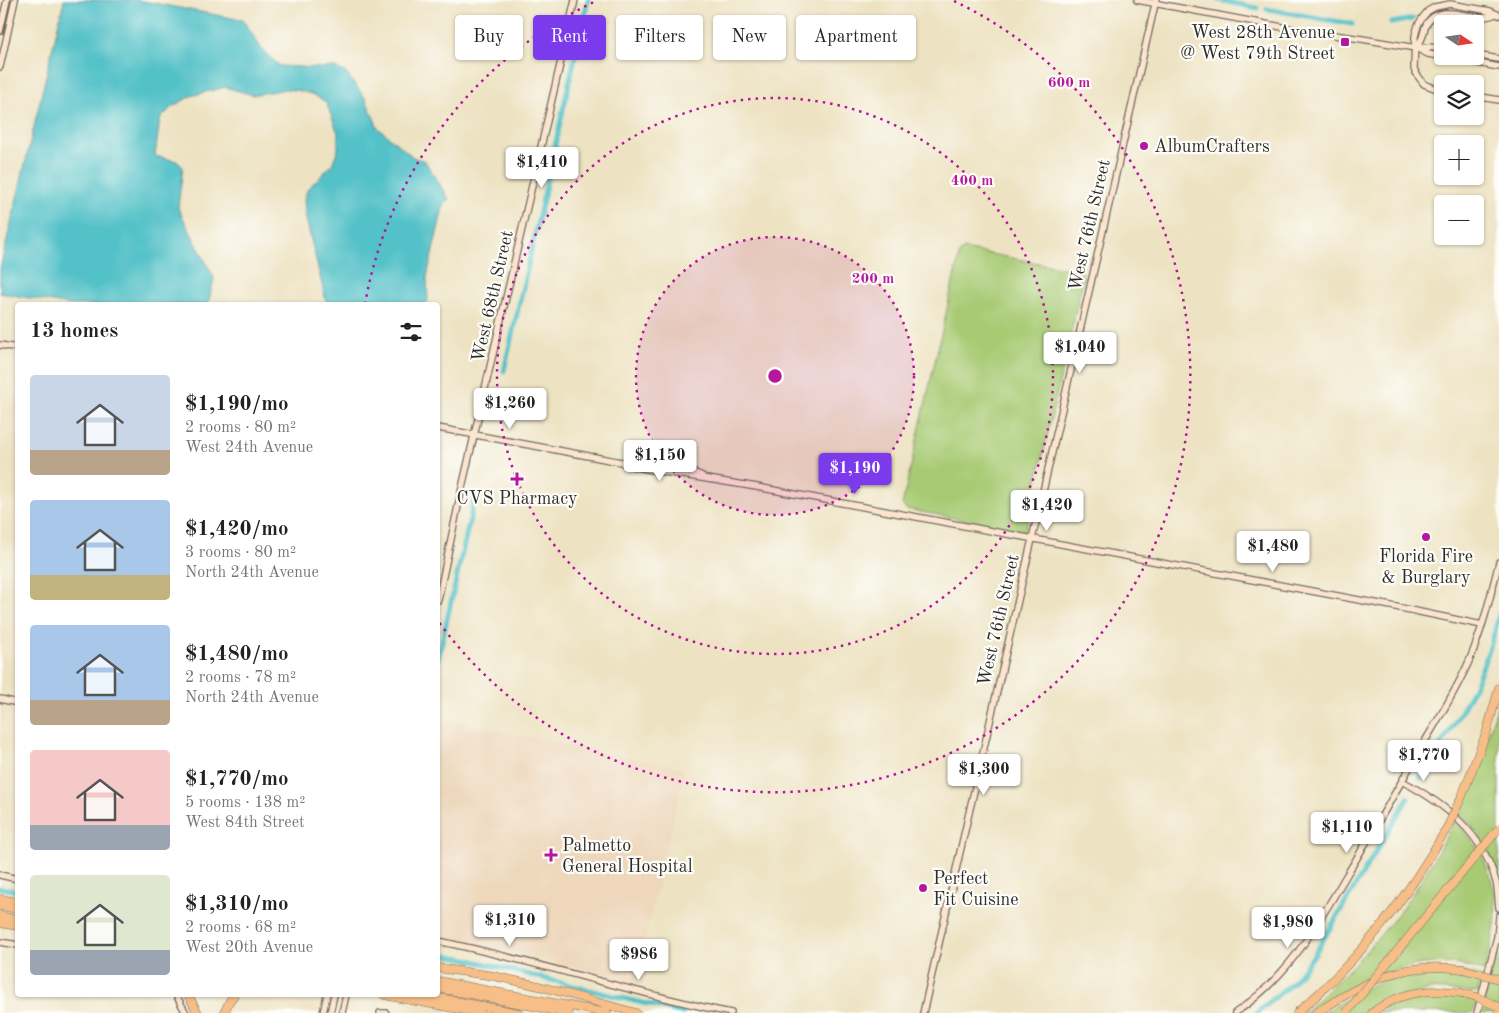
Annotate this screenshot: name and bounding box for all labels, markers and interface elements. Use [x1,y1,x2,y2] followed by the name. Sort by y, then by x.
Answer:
[455,15,523,60] chip: Buy
[533,15,606,60] chip: Rent
[616,15,703,60] chip: Filters
[713,15,786,60] chip: New
[796,15,916,60] chip: Apartment
[1434,15,1484,65] north arrow
[1434,15,1484,245] map controls
[1181,24,1335,63] place label: West 28th Avenue @ West 79th Street
[1339,36,1351,48] marker: West 28th Avenue @ West 79th Street
[1434,75,1484,125] button: layers
[1048,76,1090,91] text: 600 m
[1434,135,1484,185] button: +
[1154,138,1270,156] place label: AlbumCrafters
[1138,140,1150,152] marker: AlbumCrafters
[501,146,583,189] pin: $1,410
[517,155,567,171] text: $1,410
[1066,158,1114,293] street label: West 76th Street
[951,174,993,189] text: 400 m
[1434,195,1484,245] button: −
[469,229,517,364] street label: West 68th Street
[852,272,894,287] text: 200 m
[397,318,425,346] icon: filters
[30,321,118,342] text: 13 homes
[1039,332,1121,374] pin: $1,040
[1055,340,1105,356] text: $1,040
[766,367,784,385] centre of rings
[469,388,551,430] pin: $1,260
[185,394,289,415] text: $1,190/mo
[70,395,130,455] icon: home
[485,396,535,412] text: $1,260
[185,420,296,436] text: 2 rooms · 80 m²
[185,440,313,456] text: West 24th Avenue
[619,440,701,482] pin: $1,150
[635,448,685,464] text: $1,150
[814,452,896,495] pin: $1,190
[830,461,880,477] text: $1,190
[511,473,523,485] marker: CVS Pharmacy
[456,490,578,508] place label: CVS Pharmacy
[1006,490,1088,532] pin: $1,420
[1022,498,1072,514] text: $1,420
[185,519,289,540] text: $1,420/mo
[70,520,130,580] icon: home
[1232,530,1314,573] pin: $1,480
[1420,531,1432,543] marker: Florida Fire & Burglary
[1248,539,1298,555] text: $1,480
[185,545,296,561] text: 3 rooms · 80 m²
[1379,548,1473,587] place label: Florida Fire & Burglary
[975,553,1023,688] street label: West 76th Street
[185,565,319,581] text: North 24th Avenue
[185,644,289,665] text: $1,480/mo
[70,645,130,705] icon: home
[185,670,296,686] text: 2 rooms · 78 m²
[185,690,319,706] text: North 24th Avenue
[1383,740,1465,782] pin: $1,770
[1399,748,1449,764] text: $1,770
[943,754,1025,796] pin: $1,300
[959,762,1009,778] text: $1,300
[185,769,289,790] text: $1,770/mo
[70,770,130,830] icon: home
[185,795,305,811] text: 5 rooms · 138 m²
[1306,812,1388,854] pin: $1,110
[185,815,305,831] text: West 84th Street
[1322,820,1372,836] text: $1,110
[562,837,693,876] place label: Palmetto General Hospital
[544,848,558,862] marker: Palmetto General Hospital
[933,870,1019,909] place label: Perfect Fit Cuisine
[917,882,929,894] marker: Perfect Fit Cuisine
[185,894,289,915] text: $1,310/mo
[70,895,130,955] icon: home
[469,904,551,947] pin: $1,310
[1247,906,1329,949] pin: $1,980
[485,913,535,929] text: $1,310
[1263,915,1313,931] text: $1,980
[185,920,296,936] text: 2 rooms · 68 m²
[609,938,669,981] pin: $986
[185,940,313,956] text: West 20th Avenue
[620,947,658,963] text: $986

